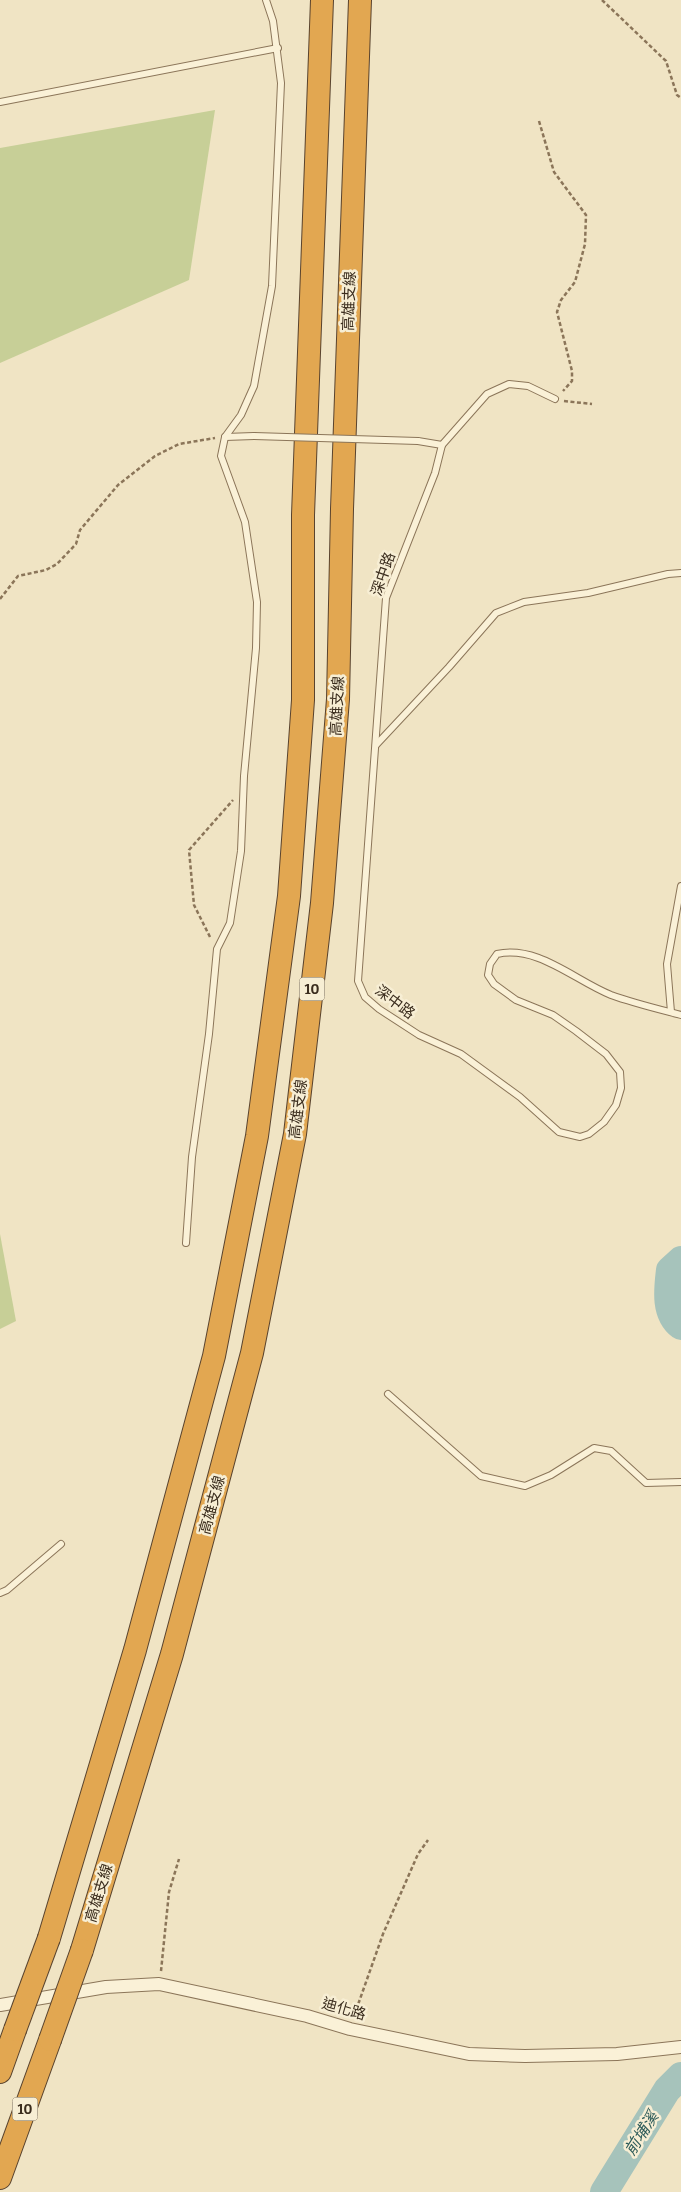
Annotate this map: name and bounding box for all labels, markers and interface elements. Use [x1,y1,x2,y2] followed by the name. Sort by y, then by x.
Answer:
[339,271,359,331] street label: 高雄支線
[367,550,399,598] street label: 深中路
[326,676,348,736] street label: 高雄支線
[300,978,324,1001] road number: 10
[372,981,418,1023] street label: 深中路
[285,1078,311,1140] street label: 高雄支線
[196,1474,228,1536] street label: 高雄支線
[82,1862,116,1924] street label: 高雄支線
[320,1994,368,2024] street label: 迪化路
[12,2098,38,2120] road number: 10
[621,2106,663,2159] water label: 前埔溪

